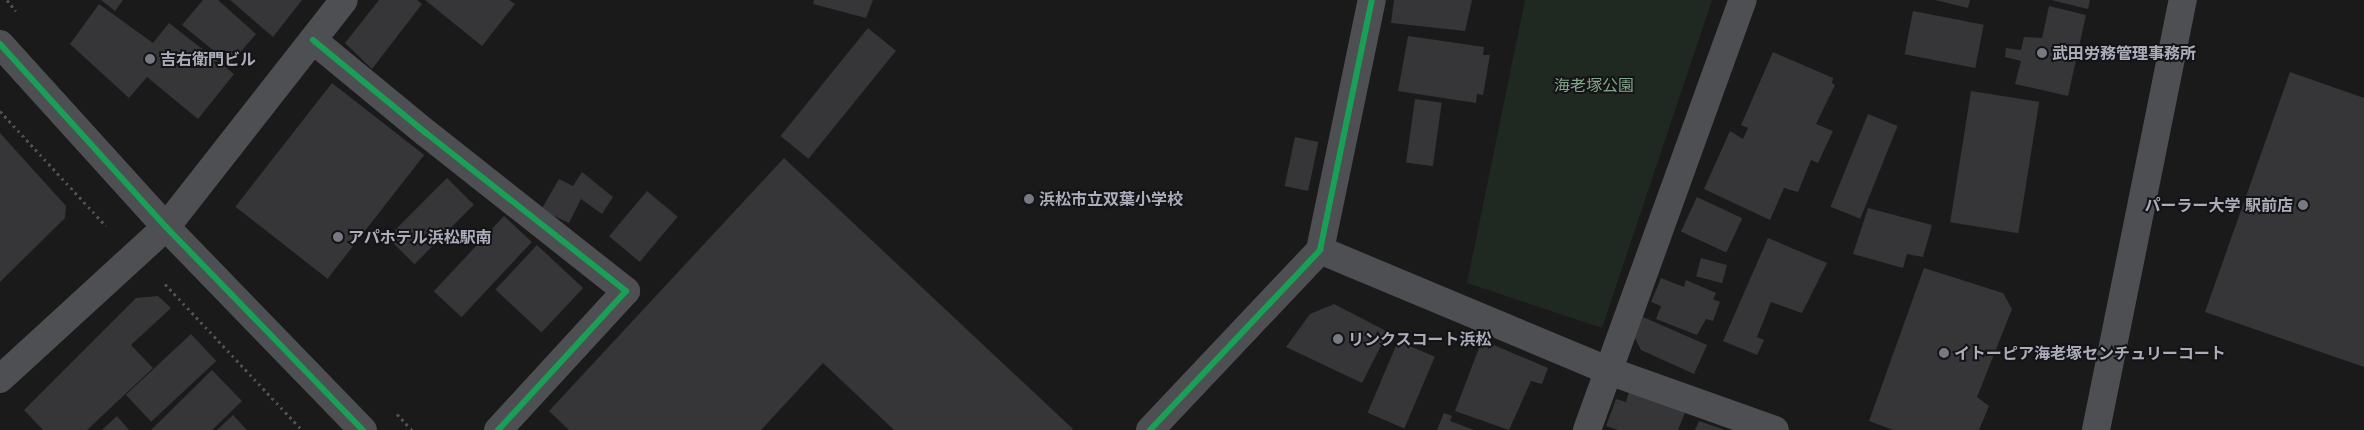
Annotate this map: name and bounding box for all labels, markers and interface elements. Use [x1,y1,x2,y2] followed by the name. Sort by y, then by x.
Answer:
[2052,43,2196,63] place label: 武田労務管理事務所
[2036,47,2048,59] marker: 武田労務管理事務所
[160,49,256,69] place label: 吉右衛門ビル
[144,53,156,65] marker: 吉右衛門ビル
[1554,75,1634,95] park label: 海老塚公園
[1039,189,1183,209] place label: 浜松市立双葉小学校
[1023,193,1035,205] marker: 浜松市立双葉小学校
[2145,195,2293,215] place label: パーラー大学 駅前店
[2297,199,2309,211] marker: パーラー大学 駅前店
[348,227,492,247] place label: アパホテル浜松駅南
[332,231,344,243] marker: アパホテル浜松駅南
[1348,329,1492,349] place label: リンクスコート浜松
[1332,333,1344,345] marker: リンクスコート浜松
[1954,343,2226,363] place label: イトーピア海老塚センチュリーコート
[1938,347,1950,359] marker: イトーピア海老塚センチュリーコート

